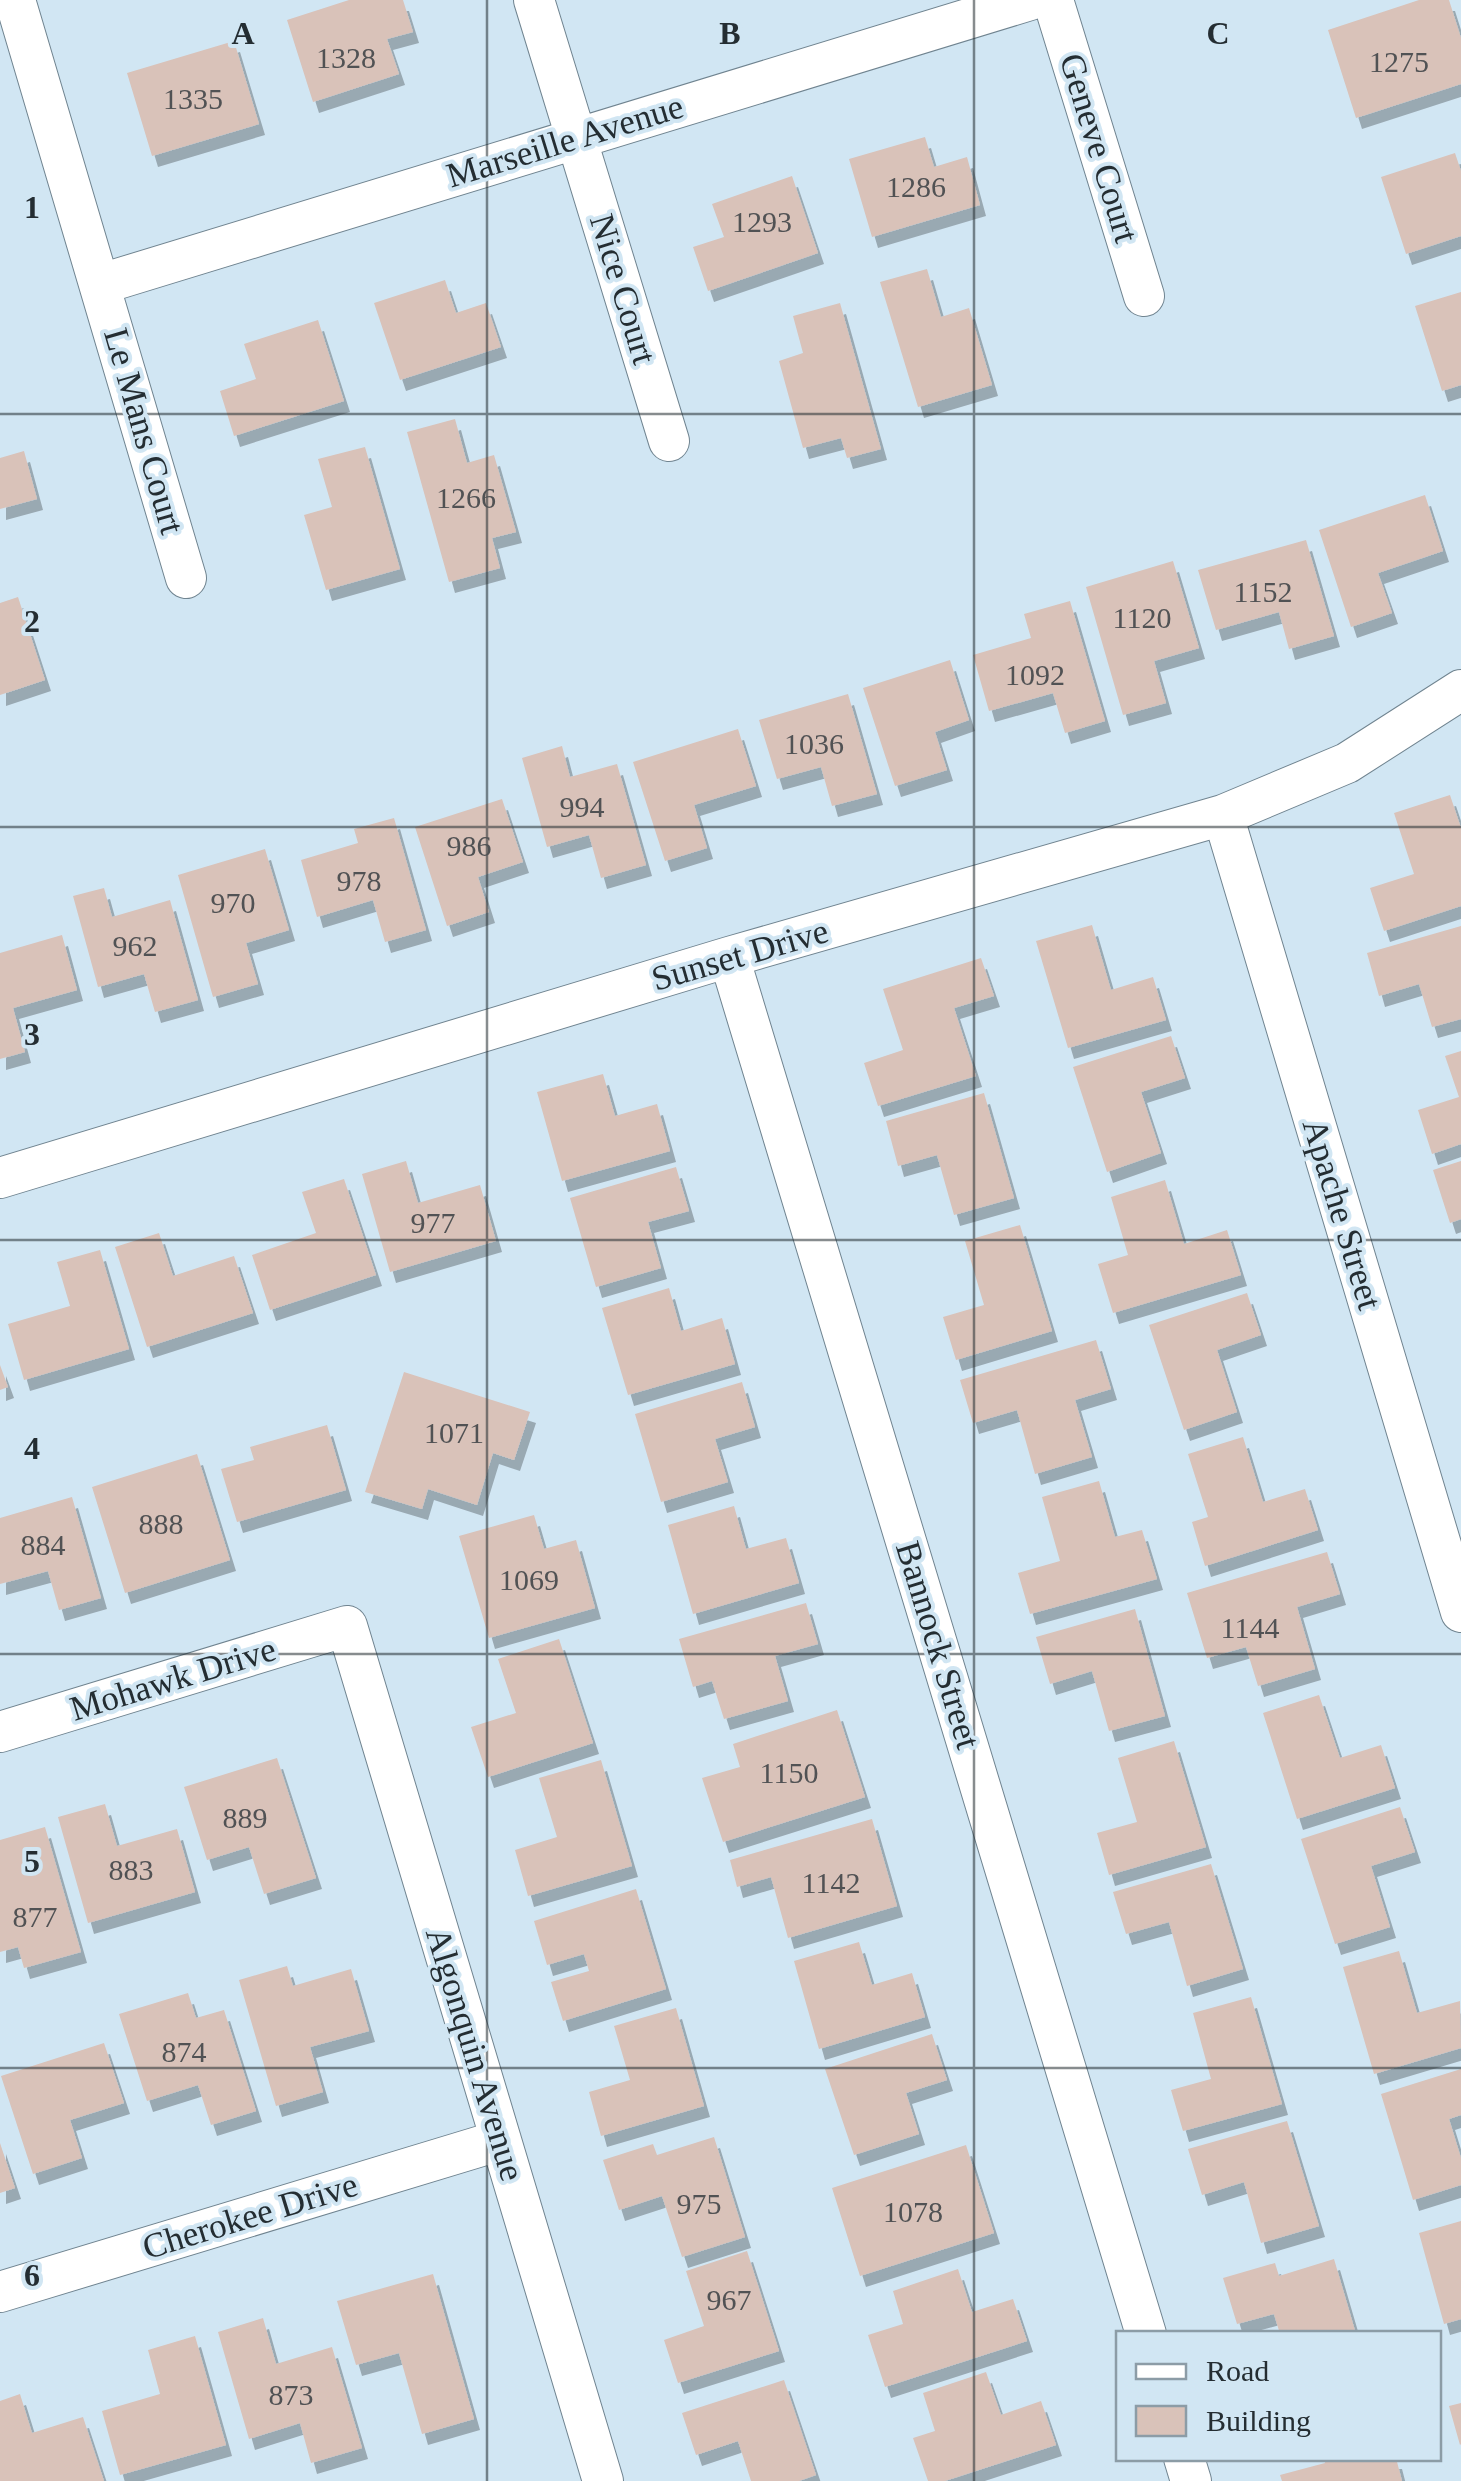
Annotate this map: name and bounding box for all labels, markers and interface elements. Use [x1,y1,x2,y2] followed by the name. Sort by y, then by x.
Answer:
[231,15,255,51] text: A
[719,15,741,51] text: B
[1206,15,1230,51] text: C
[316,41,376,74] house number: 1328
[1369,45,1429,78] house number: 1275
[1052,49,1146,247] street label: Geneve Court
[163,82,223,115] house number: 1335
[442,86,688,196] street label: Marseille Avenue
[886,170,946,203] house number: 1286
[24,189,40,225] text: 1
[732,205,792,238] house number: 1293
[582,209,664,369] street label: Nice Court
[96,324,192,538] street label: Le Mans Court
[436,481,496,514] house number: 1266
[1234,575,1292,608] house number: 1152
[1113,601,1171,634] house number: 1120
[24,603,40,639] text: 2
[1005,658,1065,691] house number: 1092
[784,727,844,760] house number: 1036
[560,790,605,823] house number: 994
[447,829,492,862] house number: 986
[337,864,382,897] house number: 978
[211,886,256,919] house number: 970
[647,911,833,999] street label: Sunset Drive
[113,929,158,962] house number: 962
[24,1016,40,1052] text: 3
[1295,1114,1390,1314] street label: Apache Street
[411,1206,456,1239] house number: 977
[424,1416,484,1449] house number: 1071
[24,1430,40,1466] text: 4
[139,1507,184,1540] house number: 888
[21,1528,66,1561] house number: 884
[888,1537,988,1754] street label: Bannock Street
[499,1563,559,1596] house number: 1069
[1221,1611,1279,1644] house number: 1144
[66,1629,280,1729] street label: Mohawk Drive
[760,1756,818,1789] house number: 1150
[223,1801,268,1834] house number: 889
[24,1843,40,1879] text: 5
[109,1853,154,1886] house number: 883
[802,1866,860,1899] house number: 1142
[13,1900,58,1933] house number: 877
[418,1923,532,2185] street label: Algonquin Avenue
[162,2035,207,2068] house number: 874
[138,2165,362,2267] street label: Cherokee Drive
[677,2187,722,2220] house number: 975
[883,2195,943,2228] house number: 1078
[24,2257,40,2293] text: 6
[707,2283,752,2316] house number: 967
[1116,2331,1441,2461] legend
[1206,2354,1269,2387] text: Road
[269,2378,314,2411] house number: 873
[1206,2404,1311,2437] text: Building

